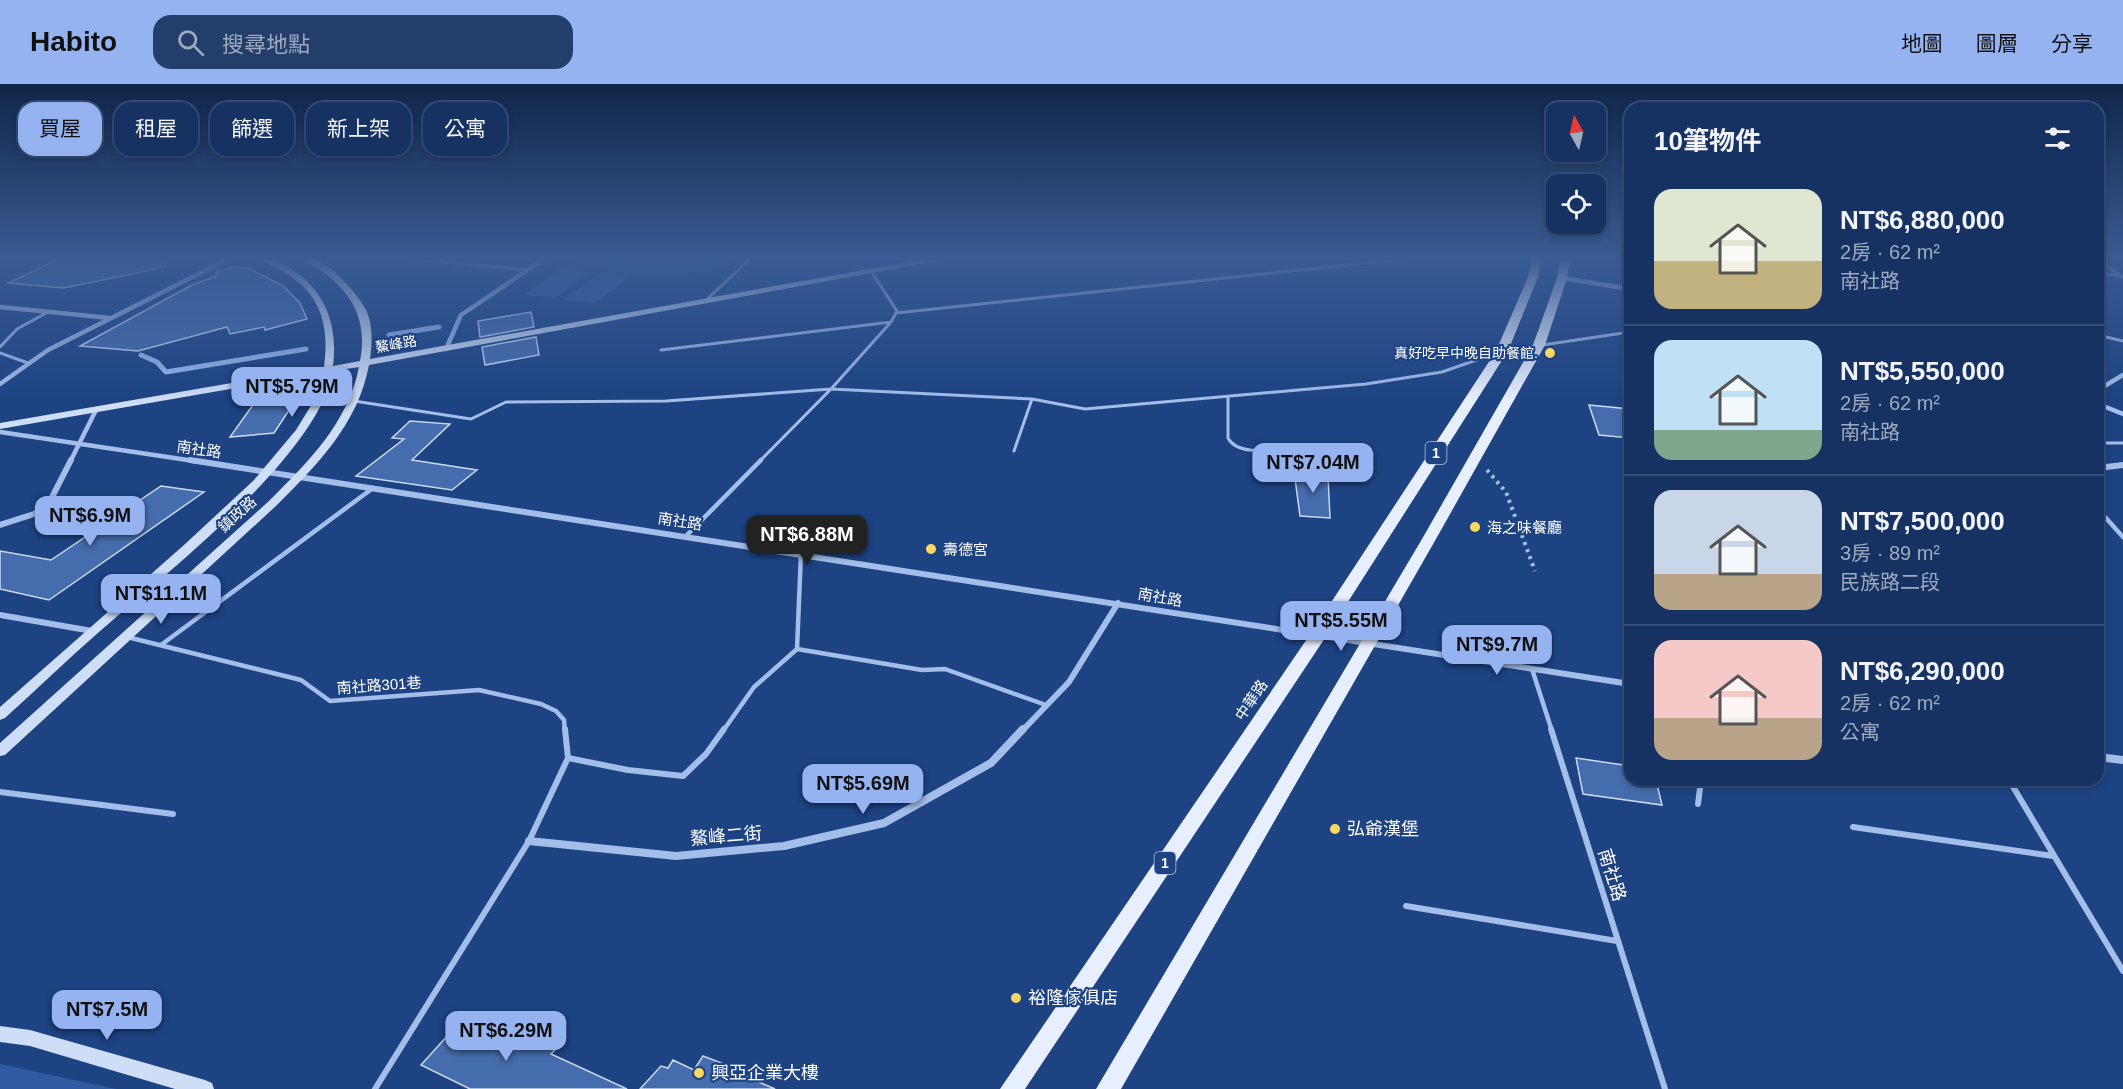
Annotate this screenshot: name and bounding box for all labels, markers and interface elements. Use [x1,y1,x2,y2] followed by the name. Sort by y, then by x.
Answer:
[153,15,573,69] search box
[30,26,117,57] text: Habito
[174,26,207,59] icon: search
[222,32,310,57] text: 搜尋地點
[1901,32,1943,55] text: 地圖
[1976,32,2018,55] text: 圖層
[2051,32,2093,55] text: 分享
[18,102,102,156] chip: 買屋
[114,102,198,156] chip: 租屋
[210,102,294,156] chip: 篩選
[306,102,411,156] chip: 新上架
[423,102,507,156] chip: 公寓
[1546,102,1606,162] north arrow
[1546,102,1606,234] map controls
[2041,122,2074,155] icon: filters
[1654,126,1761,156] text: 10筆物件
[1546,174,1606,234] button: locate
[1840,205,2005,235] text: NT$6,880,000
[1702,213,1774,285] icon: home
[1840,241,1940,263] text: 2房 · 62 m²
[1840,270,1900,292] text: 南社路
[374,332,418,356] street label: 鰲峰路
[1394,345,1538,361] place label: 真好吃早中晚自助餐館.
[1543,346,1557,360] marker: 真好吃早中晚自助餐館.
[1840,356,2005,386] text: NT$5,550,000
[1702,364,1774,436] icon: home
[230,367,354,418] pin: NT$5.79M
[245,375,339,397] text: NT$5.79M
[1840,392,1940,414] text: 2房 · 62 m²
[1840,421,1900,443] text: 南社路
[176,437,222,461] street label: 南社路
[1426,442,1446,464] road number: 1
[1251,443,1375,494] pin: NT$7.04M
[1266,451,1360,473] text: NT$7.04M
[215,493,259,535] street label: 鎮政路
[35,496,145,547] pin: NT$6.9M
[49,504,131,526] text: NT$6.9M
[1840,506,2005,536] text: NT$7,500,000
[656,509,704,533] street label: 南社路
[1702,514,1774,586] icon: home
[745,515,869,566] pin: NT$6.88M
[1487,519,1562,536] place label: 海之味餐廳
[1468,520,1482,534] marker: 海之味餐廳
[760,523,854,545] text: NT$6.88M
[943,541,988,558] place label: 壽德宮
[924,542,938,556] marker: 壽德宮
[1840,542,1940,564] text: 3房 · 89 m²
[1840,571,1940,593] text: 民族路二段
[99,574,223,625] pin: NT$11.1M
[115,582,207,604] text: NT$11.1M
[1136,585,1184,609] street label: 南社路
[1279,601,1403,652] pin: NT$5.55M
[1294,609,1388,631] text: NT$5.55M
[1442,625,1552,676] pin: NT$9.7M
[1456,633,1538,655] text: NT$9.7M
[1840,656,2005,686] text: NT$6,290,000
[1702,664,1774,736] icon: home
[336,674,422,696] street label: 南社路301巷
[1231,677,1271,723] street label: 中華路
[1840,692,1940,714] text: 2房 · 62 m²
[1840,721,1880,743] text: 公寓
[801,764,925,815] pin: NT$5.69M
[816,772,910,794] text: NT$5.69M
[1347,819,1419,839] place label: 弘爺漢堡
[1328,822,1342,836] marker: 弘爺漢堡
[689,823,763,849] street label: 鰲峰二街
[1595,846,1629,904] street label: 南社路
[1154,852,1176,874] road number: 1
[1028,988,1118,1008] place label: 裕隆傢俱店
[52,990,162,1041] pin: NT$7.5M
[1009,991,1023,1005] marker: 裕隆傢俱店
[66,998,148,1020] text: NT$7.5M
[444,1011,568,1062] pin: NT$6.29M
[459,1019,553,1041] text: NT$6.29M
[711,1063,819,1083] place label: 興亞企業大樓
[692,1066,706,1080] marker: 興亞企業大樓

